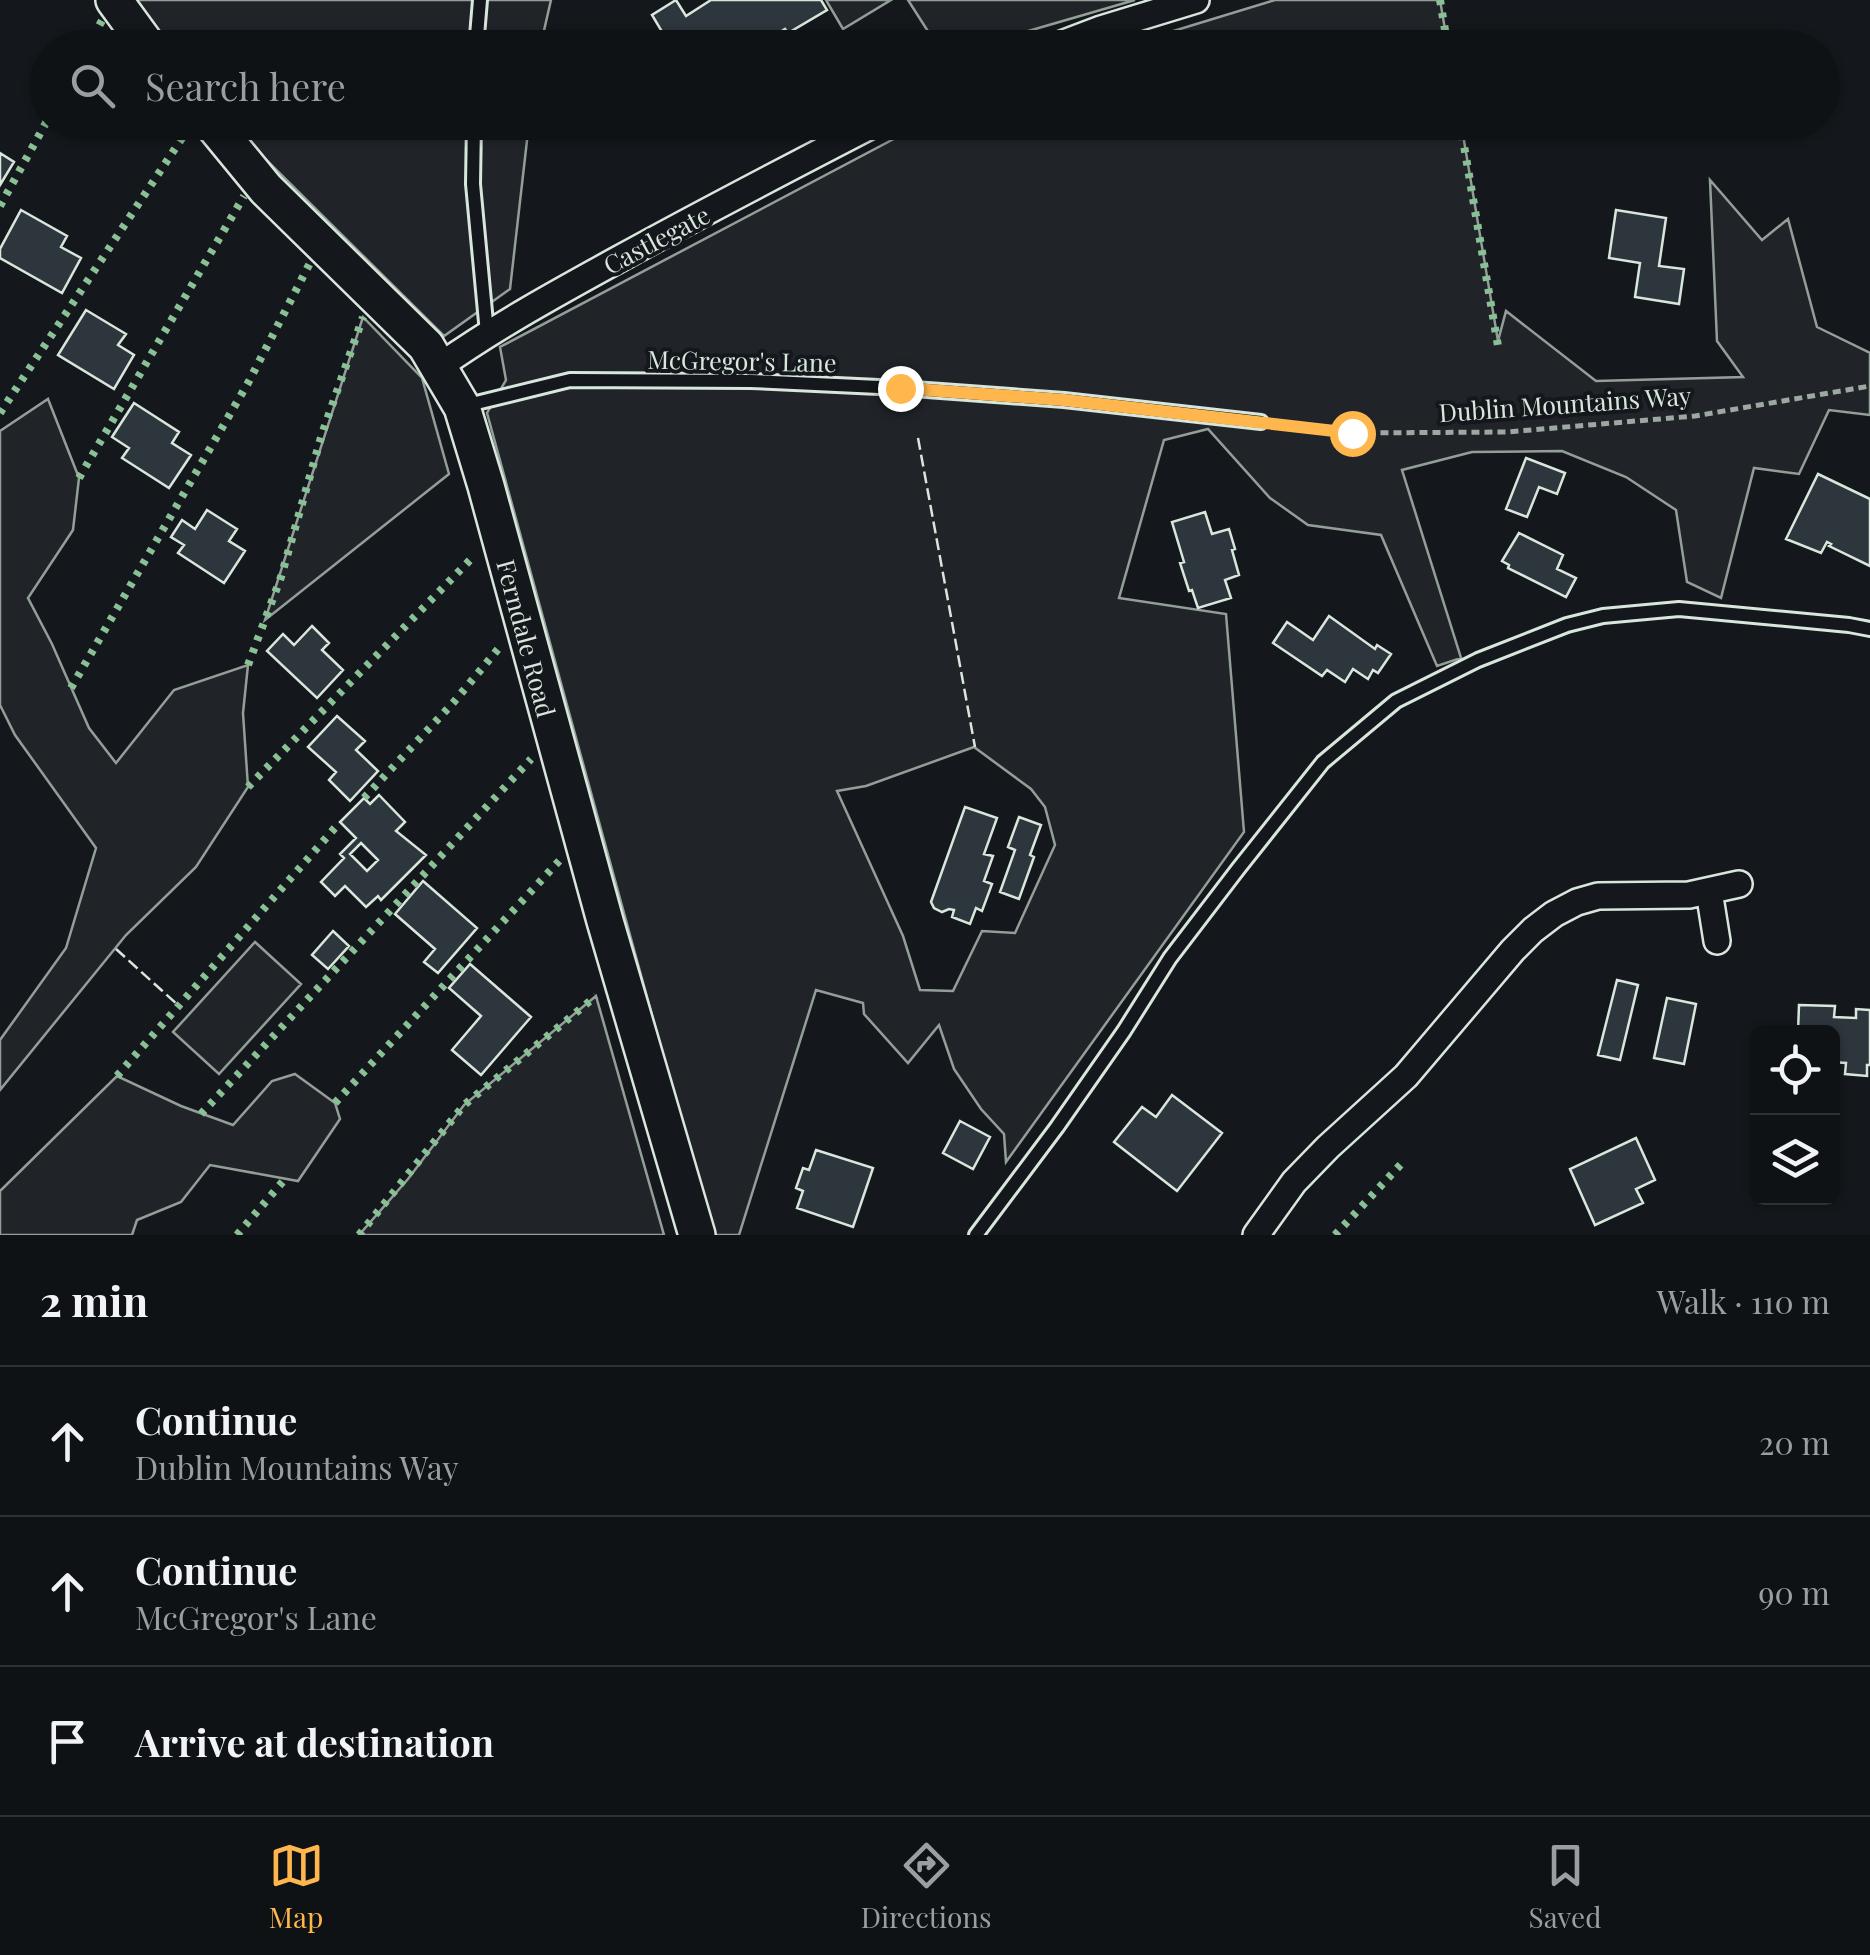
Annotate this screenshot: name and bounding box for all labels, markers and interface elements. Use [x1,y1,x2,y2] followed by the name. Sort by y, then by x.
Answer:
[30,30,1840,140] search box
[65,58,120,113] icon: search
[145,60,346,111] text: Search here
[597,197,715,281] street label: Castlegate
[647,342,837,378] street label: McGregor's Lane
[878,366,924,412] route end
[1438,378,1693,428] street label: Dublin Mountains Way
[1330,411,1376,457] route start
[490,556,564,720] street label: Ferndale Road
[1750,1025,1840,1205] map controls
[1750,1025,1840,1115] button: locate
[1750,1115,1840,1205] button: layers
[40,1272,148,1328] text: 2 min
[1657,1279,1830,1322] text: Walk · 110 m
[135,1394,297,1445] text: Continue
[40,1414,95,1469] icon: ahead
[1759,1420,1830,1463] text: 20 m
[135,1445,459,1488] text: Dublin Mountains Way
[135,1544,297,1595] text: Continue
[40,1564,95,1619] icon: ahead
[1758,1570,1830,1613] text: 90 m
[135,1595,377,1638] text: McGregor's Lane
[40,1714,95,1769] icon: arrive
[135,1716,494,1767] text: Arrive at destination
[269,1838,324,1935] tab: Map
[861,1838,991,1935] tab: Directions
[1529,1838,1601,1935] tab: Saved

